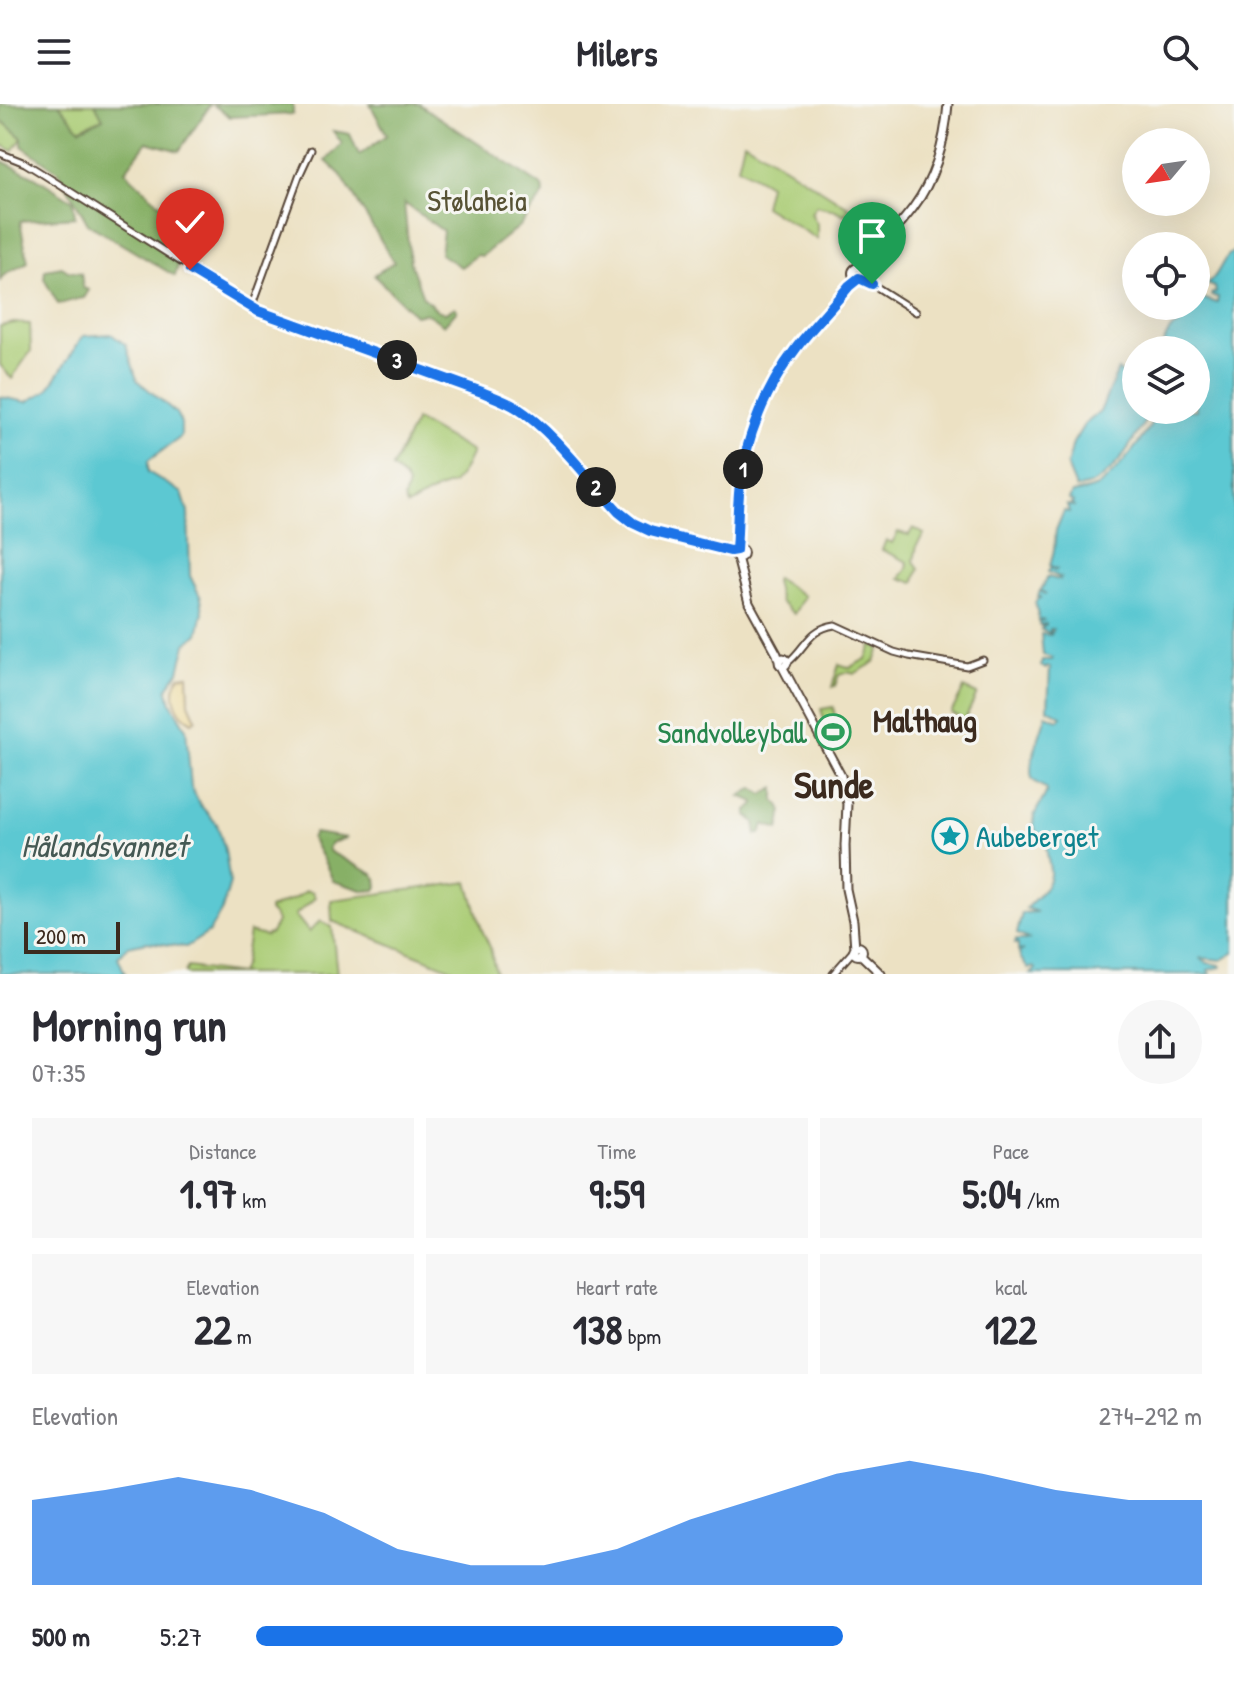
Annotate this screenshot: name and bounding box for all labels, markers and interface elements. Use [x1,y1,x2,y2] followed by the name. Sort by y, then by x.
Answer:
[576,28,658,77] text: Milers
[32,30,76,74] icon: menu
[1158,30,1202,74] icon: search
[1122,128,1210,216] north arrow
[1122,128,1210,424] map controls
[427,180,527,220] park label: Stølaheia
[156,188,224,270] pin
[168,200,212,244] icon: check
[838,202,906,284] pin
[850,214,894,258] icon: arrive
[1122,232,1210,320] button: locate
[1122,336,1210,424] button: layers
[377,340,417,380] pin: 3
[392,345,402,375] text: 3
[723,449,763,489] pin: 1
[739,454,747,484] text: 1
[576,467,616,507] pin: 2
[591,472,601,502] text: 2
[873,699,977,743] district label: Malthaug
[658,712,808,752] place label: Sandvolleyball
[814,713,852,751] sports icon: Sandvolleyball
[794,758,874,810] district label: Sunde
[976,816,1099,856] place label: Aubeberget
[931,817,969,855] place icon: Aubeberget
[21,824,192,867] water label: Hålandsvannet
[24,918,120,954] scale bar
[36,921,86,951] text: 200 m
[32,995,227,1055] text: Morning run
[1118,1000,1202,1084] button: share
[32,1055,85,1090] text: 07:35
[189,1136,257,1166] text: Distance
[598,1136,636,1166] text: Time
[993,1136,1029,1166] text: Pace
[180,1166,237,1220] text: 1.97
[589,1166,645,1220] text: 9:59
[962,1166,1021,1220] text: 5:04
[237,1185,266,1215] text: km
[1021,1185,1060,1215] text: /km
[186,1272,260,1302] text: Elevation
[576,1272,658,1302] text: Heart rate
[995,1272,1027,1302] text: kcal
[194,1302,232,1356] text: 22
[573,1302,623,1356] text: 138
[985,1302,1037,1356] text: 122
[232,1321,252,1351] text: m
[623,1321,661,1351] text: bpm
[32,1398,118,1433] text: Elevation
[1099,1398,1202,1433] text: 274–292 m
[32,1619,90,1654] text: 500 m
[160,1619,202,1654] text: 5:27

